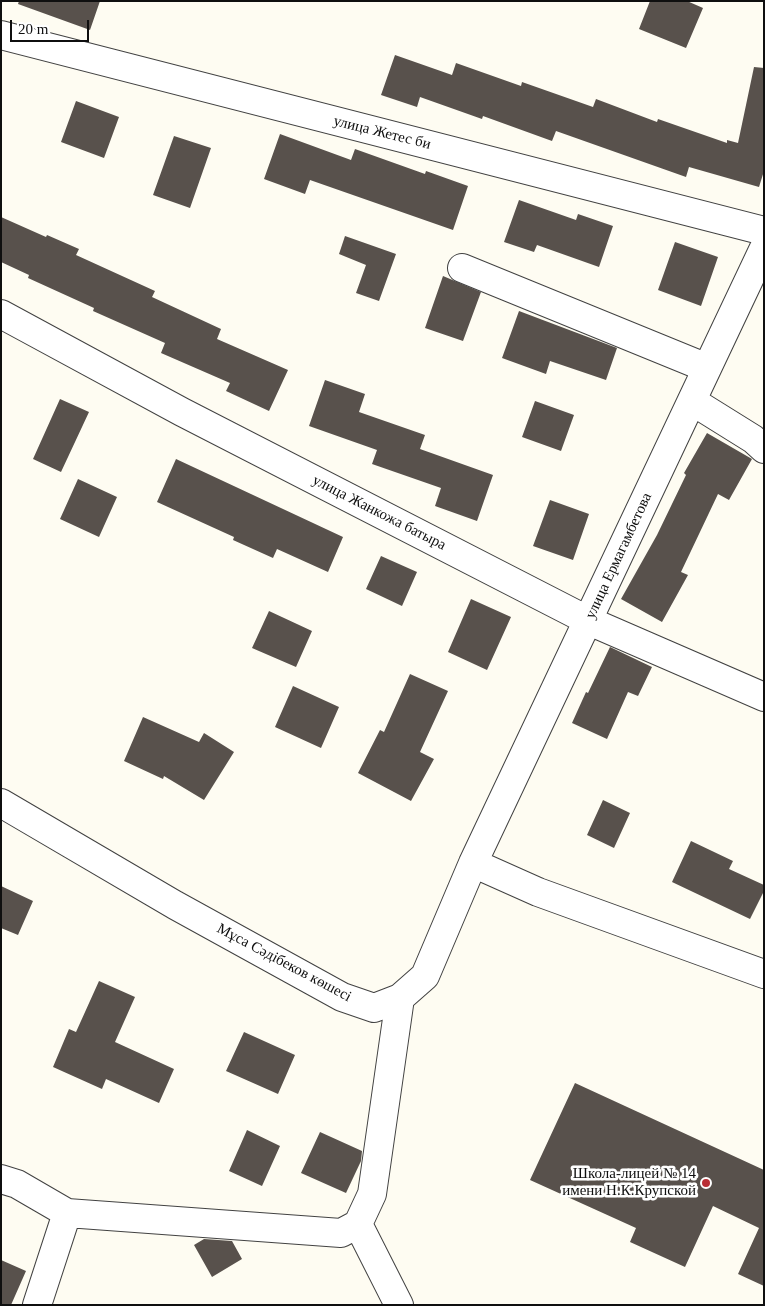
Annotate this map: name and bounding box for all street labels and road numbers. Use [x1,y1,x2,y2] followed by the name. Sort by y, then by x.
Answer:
[331,112,433,154] street label: улица Жетес би
[309,471,449,555] street label: улица Жанкожа батыра
[582,490,656,622] street label: улица Ермагамбетова
[214,920,354,1006] street label: Мұса Сәдібеков көшесі

